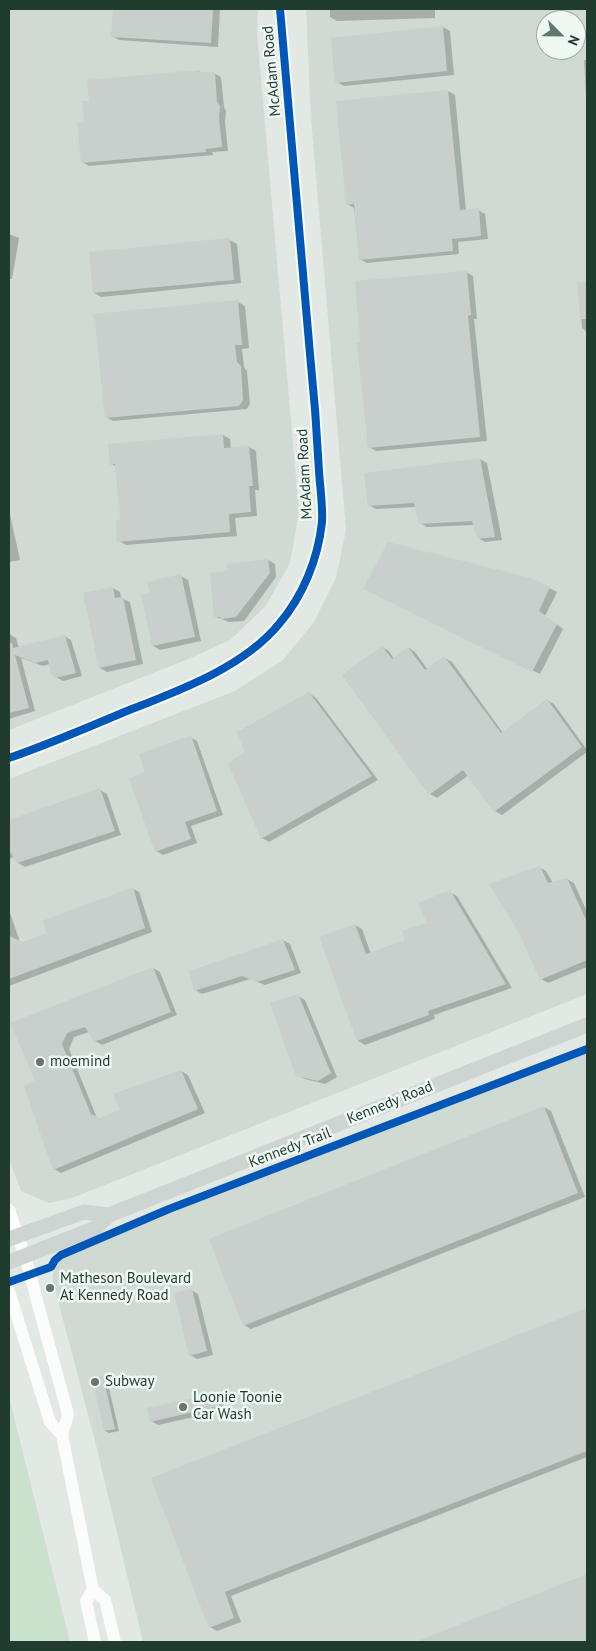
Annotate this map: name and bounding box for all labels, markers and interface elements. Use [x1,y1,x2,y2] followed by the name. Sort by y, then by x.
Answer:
[536,10,586,60] north arrow
[259,25,285,117] street label: McAdam Road
[564,33,584,48] text: N
[294,428,316,520] street label: McAdam Road
[50,1053,110,1071] place label: moemind
[34,1056,46,1068] marker: moemind
[344,1078,436,1128] street label: Kennedy Road
[246,1124,334,1172] street label: Kennedy Trail
[60,1270,191,1305] place label: Matheson Boulevard At Kennedy Road
[44,1282,56,1294] marker: Matheson Boulevard At Kennedy Road
[105,1373,154,1391] place label: Subway
[89,1376,101,1388] marker: Subway
[193,1389,282,1424] place label: Loonie Toonie Car Wash
[177,1401,189,1413] marker: Loonie Toonie Car Wash

